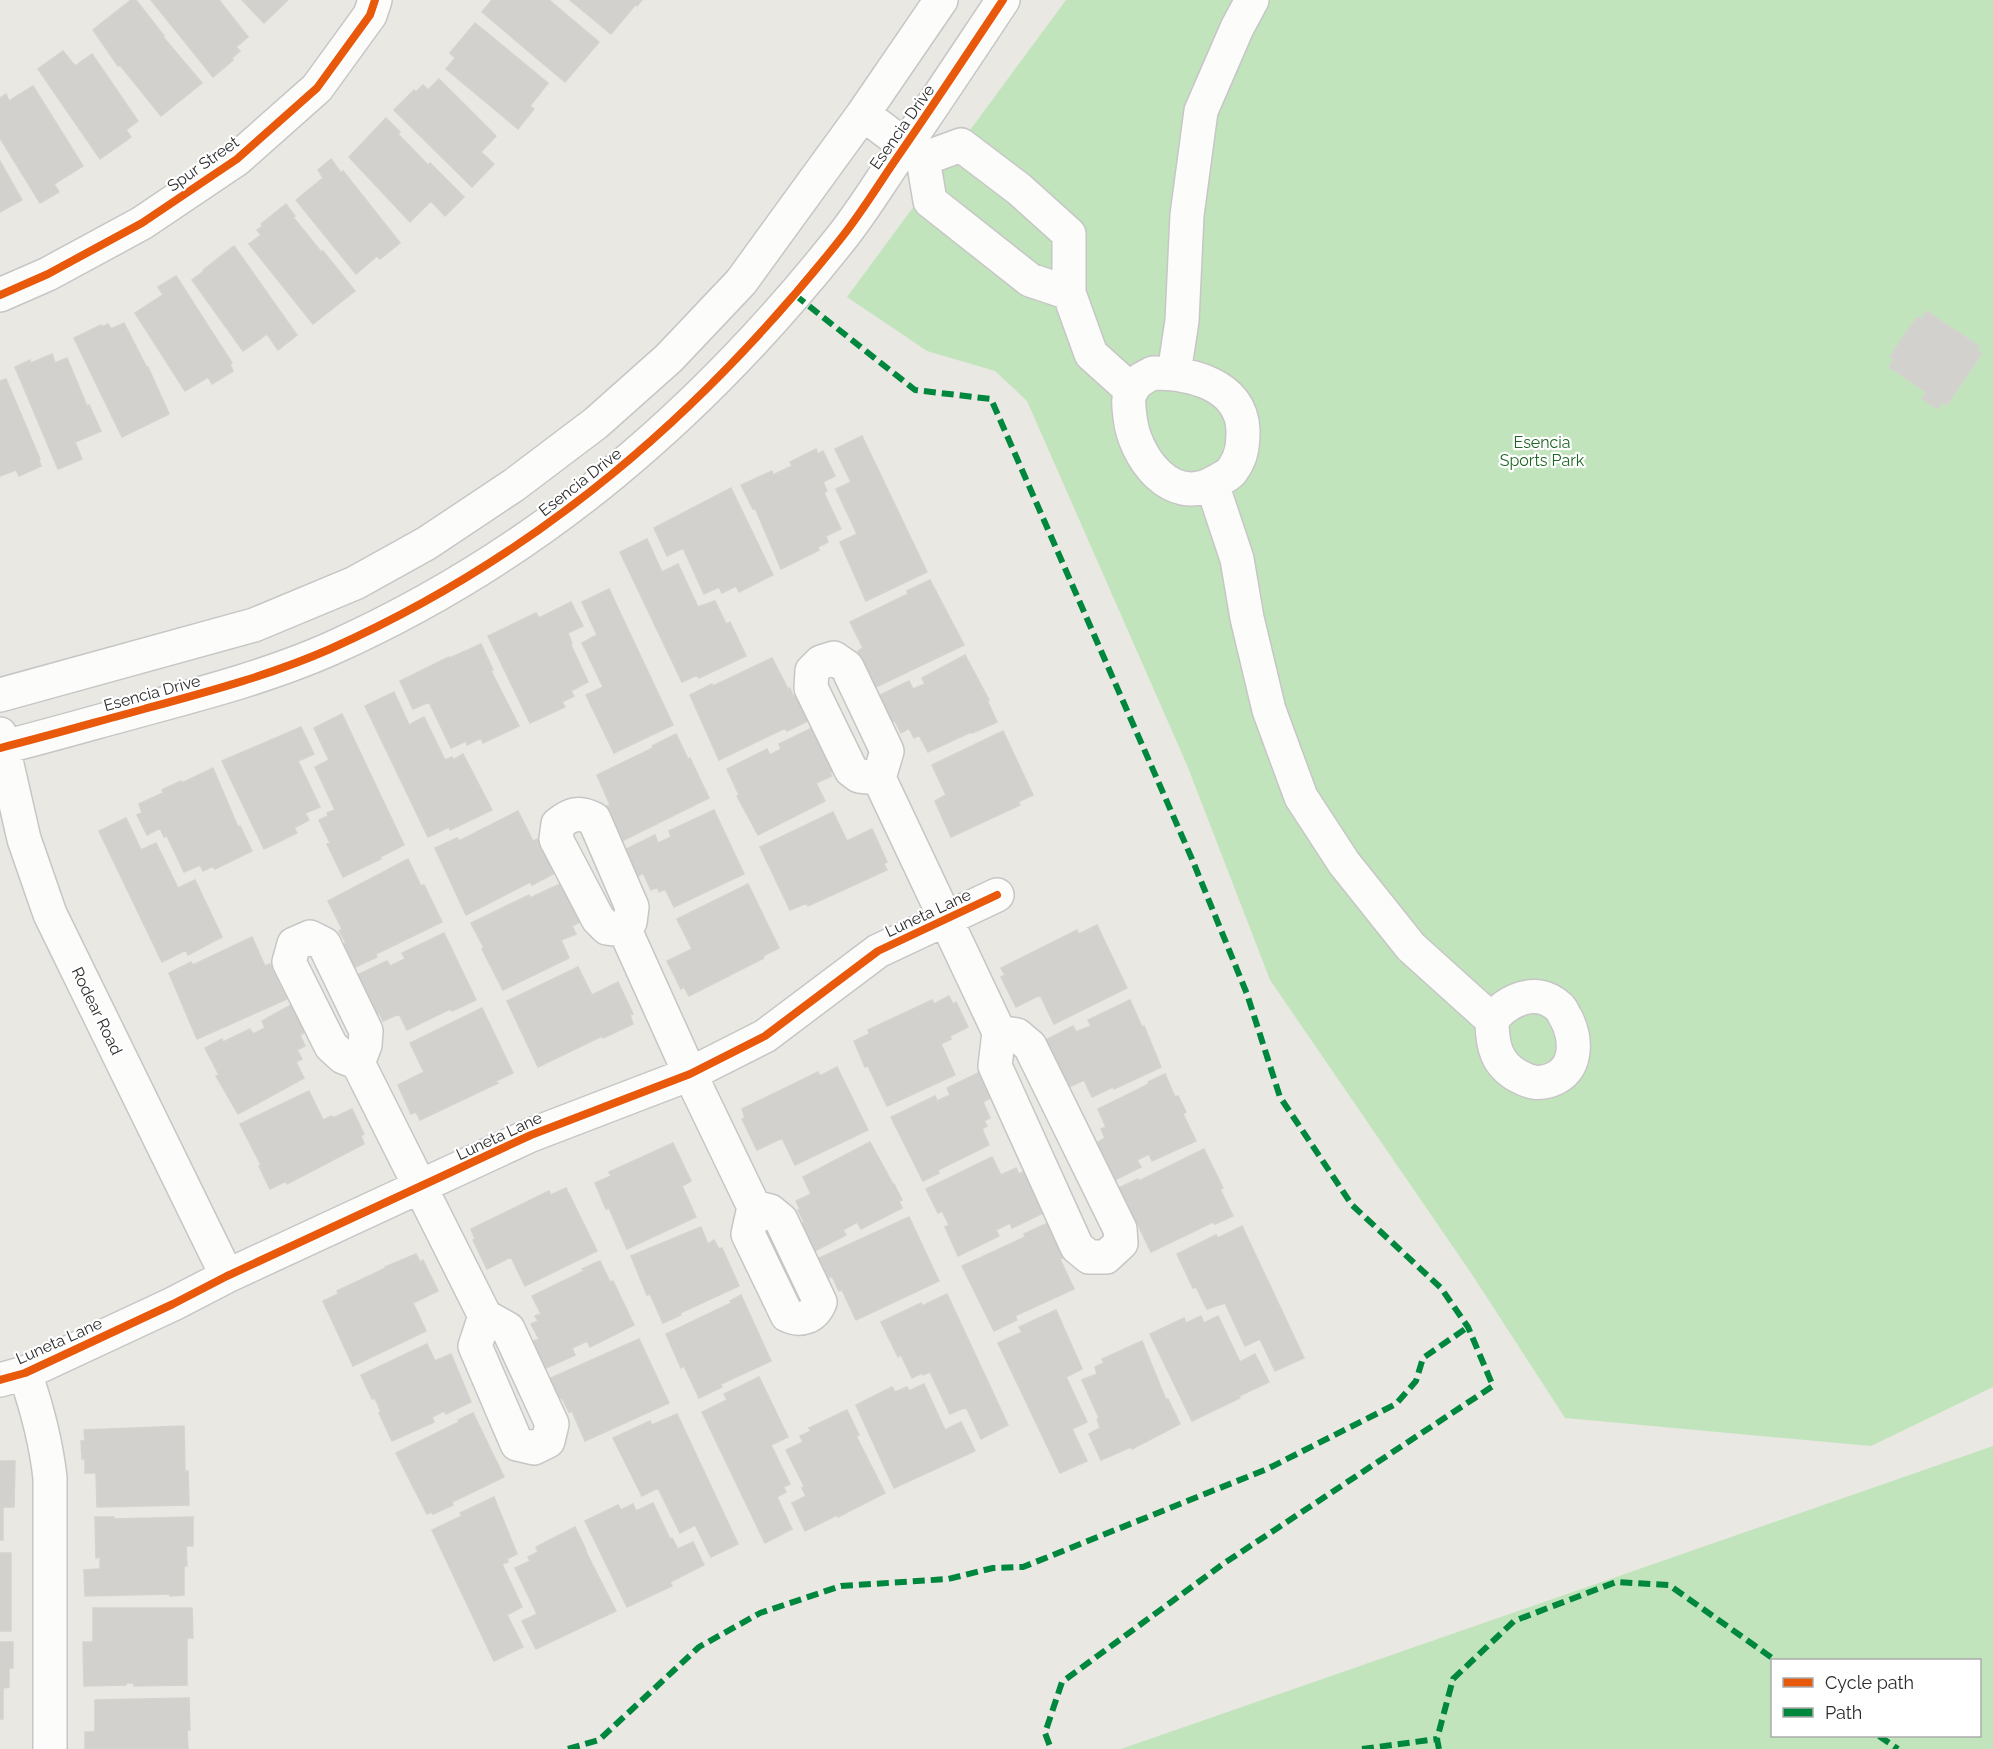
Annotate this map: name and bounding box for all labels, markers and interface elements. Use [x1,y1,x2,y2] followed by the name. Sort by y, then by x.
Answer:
[866,81,938,173] street label: Esencia Drive
[164,132,243,196] street label: Spur Street
[1500,433,1585,470] park label: Esencia Sports Park
[535,444,625,520] street label: Esencia Drive
[102,671,202,715] street label: Esencia Drive
[882,885,974,941] street label: Luneta Lane
[68,964,126,1058] street label: Rodear Road
[453,1108,545,1164] street label: Luneta Lane
[13,1314,105,1368] street label: Luneta Lane
[1771,1659,1981,1737] legend
[1825,1672,1914,1693] text: Cycle path
[1825,1702,1862,1723] text: Path

